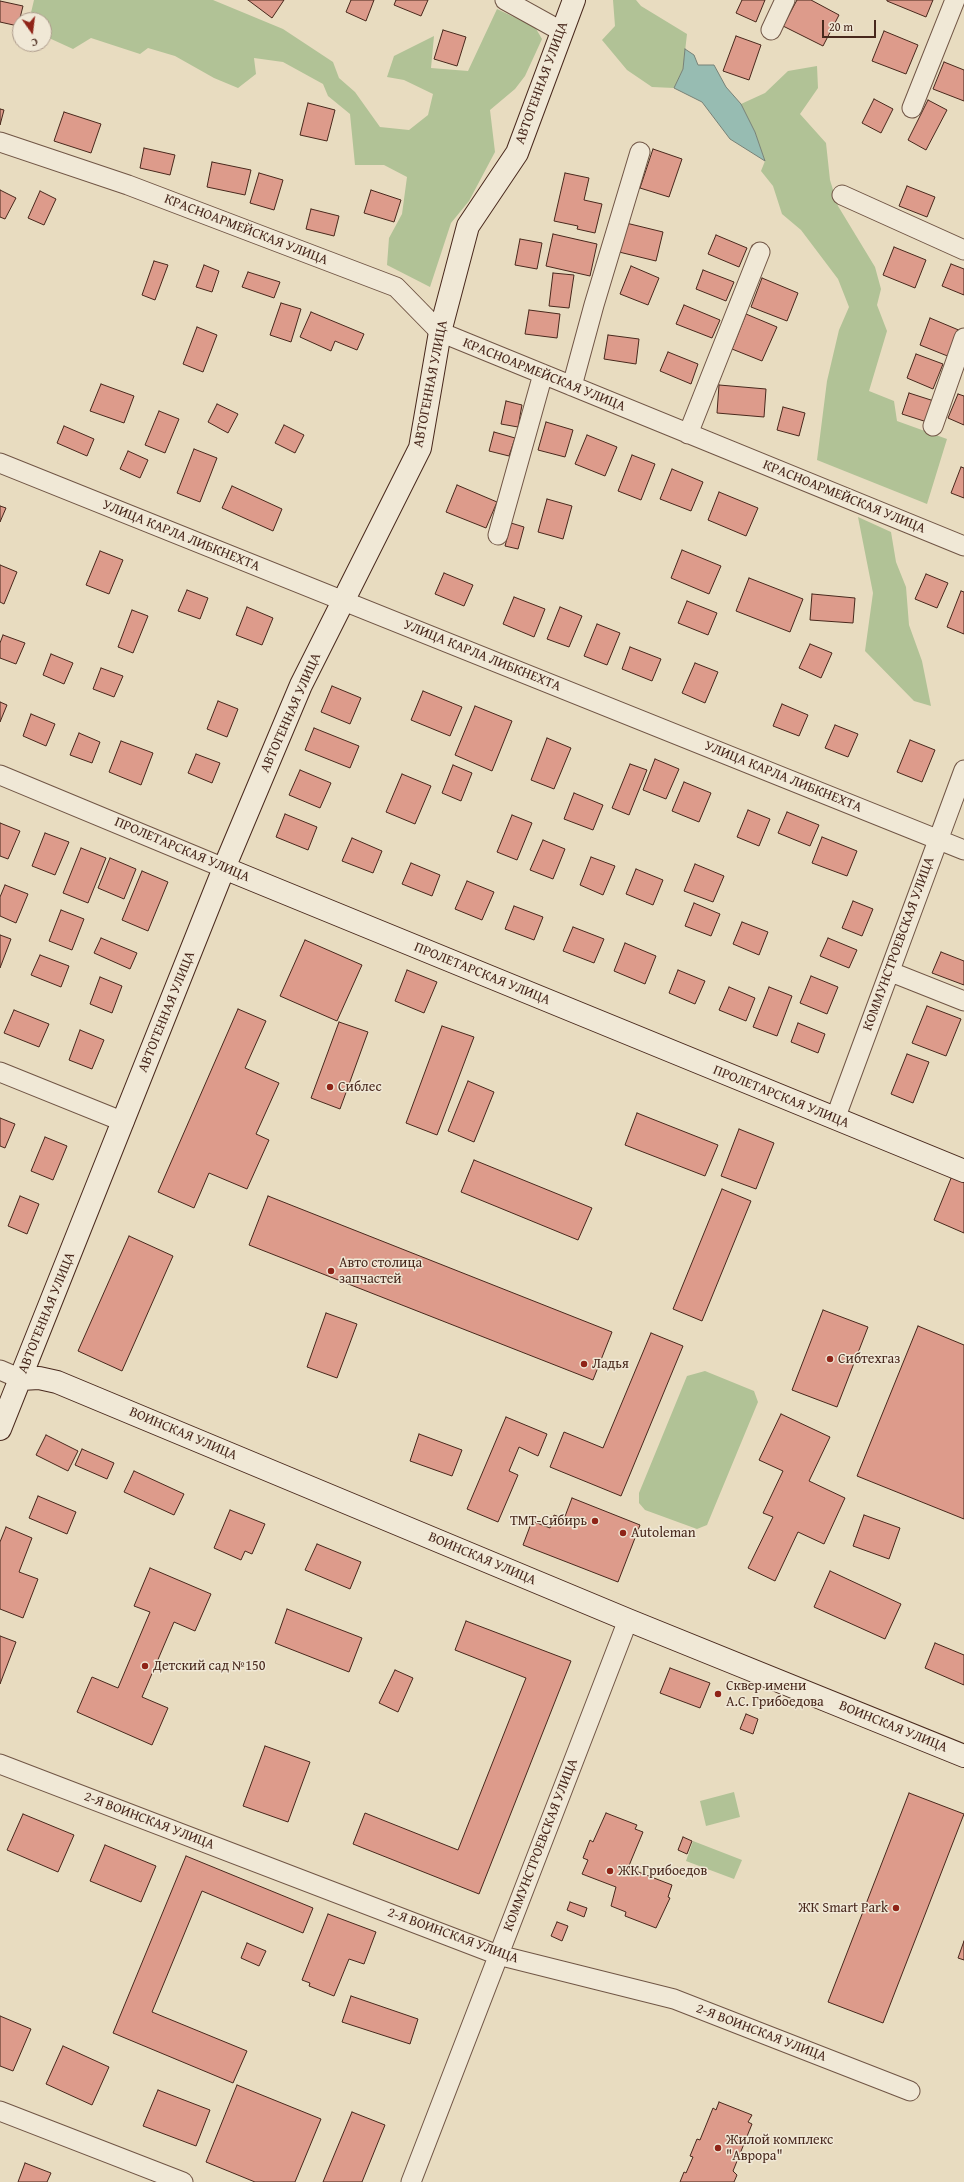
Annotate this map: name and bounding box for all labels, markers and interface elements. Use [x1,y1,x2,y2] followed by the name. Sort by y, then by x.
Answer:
[12,12,52,52] north arrow
[824,12,878,38] scale bar
[829,18,853,35] text: 20 m
[512,19,572,147] street label: АВТОГЕННАЯ УЛИЦА
[30,34,40,51] text: С
[162,191,330,269] street label: КРАСНОАРМЕЙСКАЯ УЛИЦА
[410,319,452,449] street label: АВТОГЕННАЯ УЛИЦА
[460,335,628,415] street label: КРАСНОАРМЕЙСКАЯ УЛИЦА
[760,457,928,537] street label: КРАСНОАРМЕЙСКАЯ УЛИЦА
[100,497,262,575] street label: УЛИЦА КАРЛА ЛИБКНЕХТА
[401,617,563,695] street label: УЛИЦА КАРЛА ЛИБКНЕХТА
[257,650,325,776] street label: АВТОГЕННАЯ УЛИЦА
[702,738,864,816] street label: УЛИЦА КАРЛА ЛИБКНЕХТА
[112,814,252,886] street label: ПРОЛЕТАРСКАЯ УЛИЦА
[860,855,938,1033] street label: КОММУНСТРОЕВСКАЯ УЛИЦА
[412,939,552,1009] street label: ПРОЛЕТАРСКАЯ УЛИЦА
[135,949,199,1075] street label: АВТОГЕННАЯ УЛИЦА
[711,1062,851,1132] street label: ПРОЛЕТАРСКАЯ УЛИЦА
[338,1079,382,1095] place label: Сиблес
[325,1082,335,1092] marker: Сиблес
[15,1250,79,1376] street label: АВТОГЕННАЯ УЛИЦА
[339,1255,422,1288] place label: Авто столица запчастей
[326,1266,336,1276] marker: Авто столица запчастей
[838,1351,900,1367] place label: Сибтехгаз
[825,1354,835,1364] marker: Сибтехгаз
[592,1356,629,1372] place label: Ладья
[579,1359,589,1369] marker: Ладья
[127,1404,239,1464] street label: ВОИНСКАЯ УЛИЦА
[510,1513,587,1529] place label: ТМТ-Сибирь
[590,1516,600,1526] marker: ТМТ-Сибирь
[631,1525,696,1541] place label: Autoleman
[618,1528,628,1538] marker: Autoleman
[426,1529,538,1589] street label: ВОИНСКАЯ УЛИЦА
[153,1658,266,1674] place label: Детский сад №150
[140,1661,150,1671] marker: Детский сад №150
[726,1678,824,1710] place label: Сквер имени А.С. Грибоедова
[713,1689,723,1699] marker: Сквер имени А.С. Грибоедова
[836,1698,950,1756] street label: ВОИНСКАЯ УЛИЦА
[500,1756,582,1934] street label: КОММУНСТРОЕВСКАЯ УЛИЦА
[81,1788,217,1854] street label: 2-Я ВОИНСКАЯ УЛИЦА
[618,1863,707,1879] place label: ЖК Грибоедов
[605,1866,615,1876] marker: ЖК Грибоедов
[798,1900,888,1916] place label: ЖК Smart Park
[891,1903,901,1913] marker: ЖК Smart Park
[385,1904,521,1968] street label: 2-Я ВОИНСКАЯ УЛИЦА
[693,2000,829,2066] street label: 2-Я ВОИНСКАЯ УЛИЦА
[726,2132,833,2164] place label: Жилой комплекс "Аврора"
[713,2143,723,2153] marker: Жилой комплекс "Аврора"

